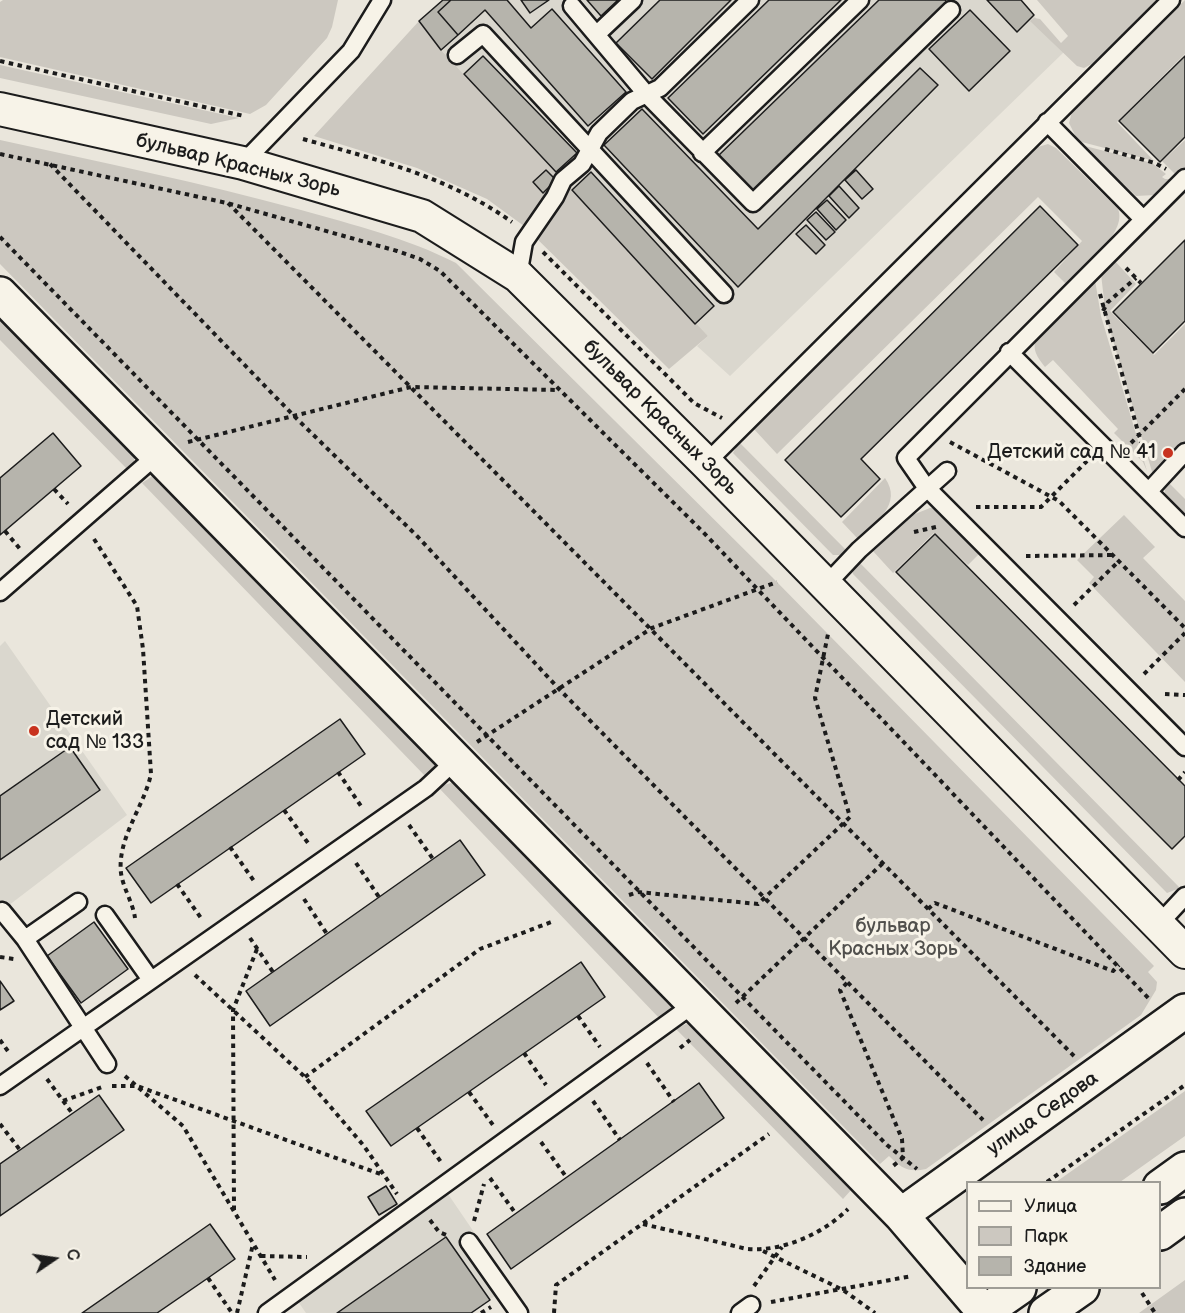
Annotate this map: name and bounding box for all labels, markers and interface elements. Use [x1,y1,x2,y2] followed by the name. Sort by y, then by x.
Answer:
[133,129,343,203] street label: бульвар Красных Зорь
[577,335,743,501] street label: бульвар Красных Зорь
[987,441,1156,465] place label: Детский сад № 41
[1161,446,1175,460] marker: Детский сад № 41
[46,708,144,755] place label: Детский сад № 133
[27,724,41,738] marker: Детский сад № 133
[828,915,958,962] park label: бульвар Красных Зорь
[983,1067,1103,1161] street label: улица Седова
[966,1181,1161,1289] legend
[1024,1196,1077,1217] text: Улица
[1024,1226,1068,1247] text: Парк
[24,1229,84,1289] north arrow
[62,1247,83,1262] text: С
[1024,1256,1086,1277] text: Здание

